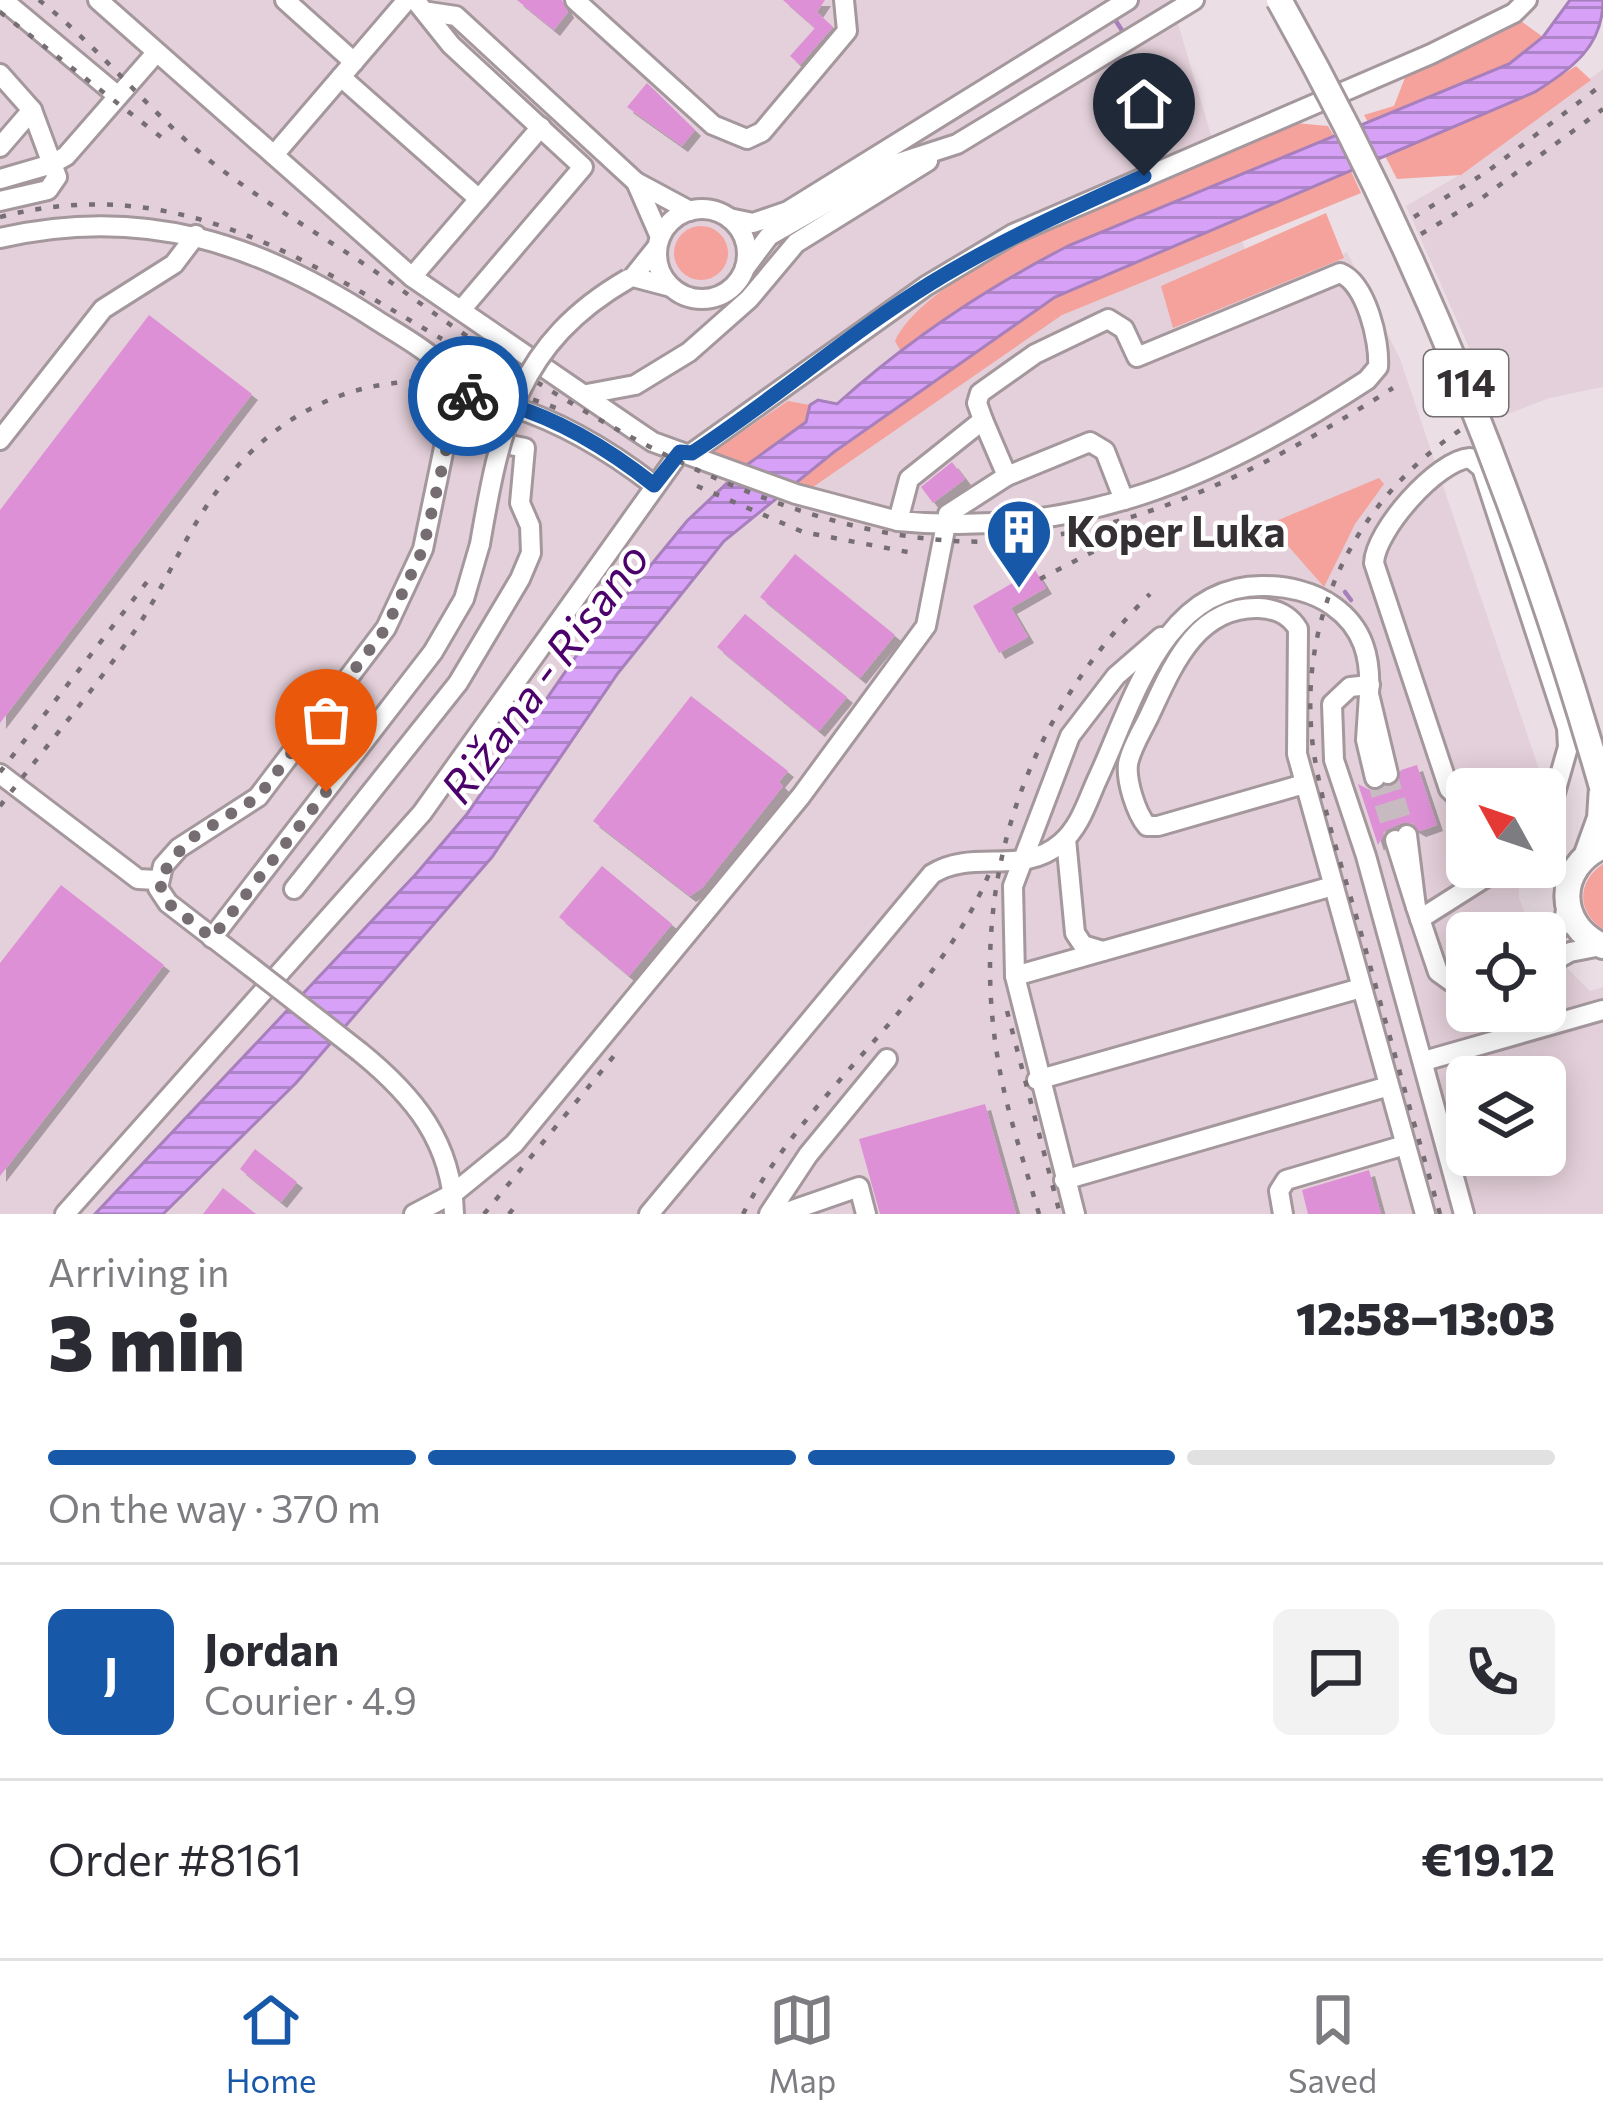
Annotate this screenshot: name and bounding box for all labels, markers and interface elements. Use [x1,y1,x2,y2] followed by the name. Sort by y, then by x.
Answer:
[1093,53,1195,176] pin
[1111,71,1177,137] icon: home
[408,336,528,456] courier
[1424,350,1508,416] road number: 114
[435,363,501,429] icon: bike
[984,497,1054,591] building icon: Koper Luka
[1066,504,1286,556] place label: Koper Luka
[427,531,659,812] water label: Rižana - Risano
[275,669,377,792] pin
[293,687,359,753] icon: bag
[1446,768,1566,888] north arrow
[1446,768,1566,1176] map controls
[1446,912,1566,1032] button: locate
[1446,1056,1566,1176] button: layers
[48,1247,229,1295] text: Arriving in
[1296,1289,1555,1344] text: 12:58–13:03
[48,1292,245,1387] text: 3 min
[48,1483,381,1531] text: On the way · 370 m
[1273,1609,1399,1735] button: chat
[1429,1609,1555,1735] button: phone
[204,1620,339,1675] text: Jordan
[104,1644,118,1699] text: J
[204,1675,417,1723] text: Courier · 4.9
[48,1830,302,1885] text: Order #8161
[1421,1830,1555,1885] text: €19.12
[226,1987,317,2100] tab: Home
[768,1987,836,2100] tab: Map
[1288,1987,1377,2100] tab: Saved

